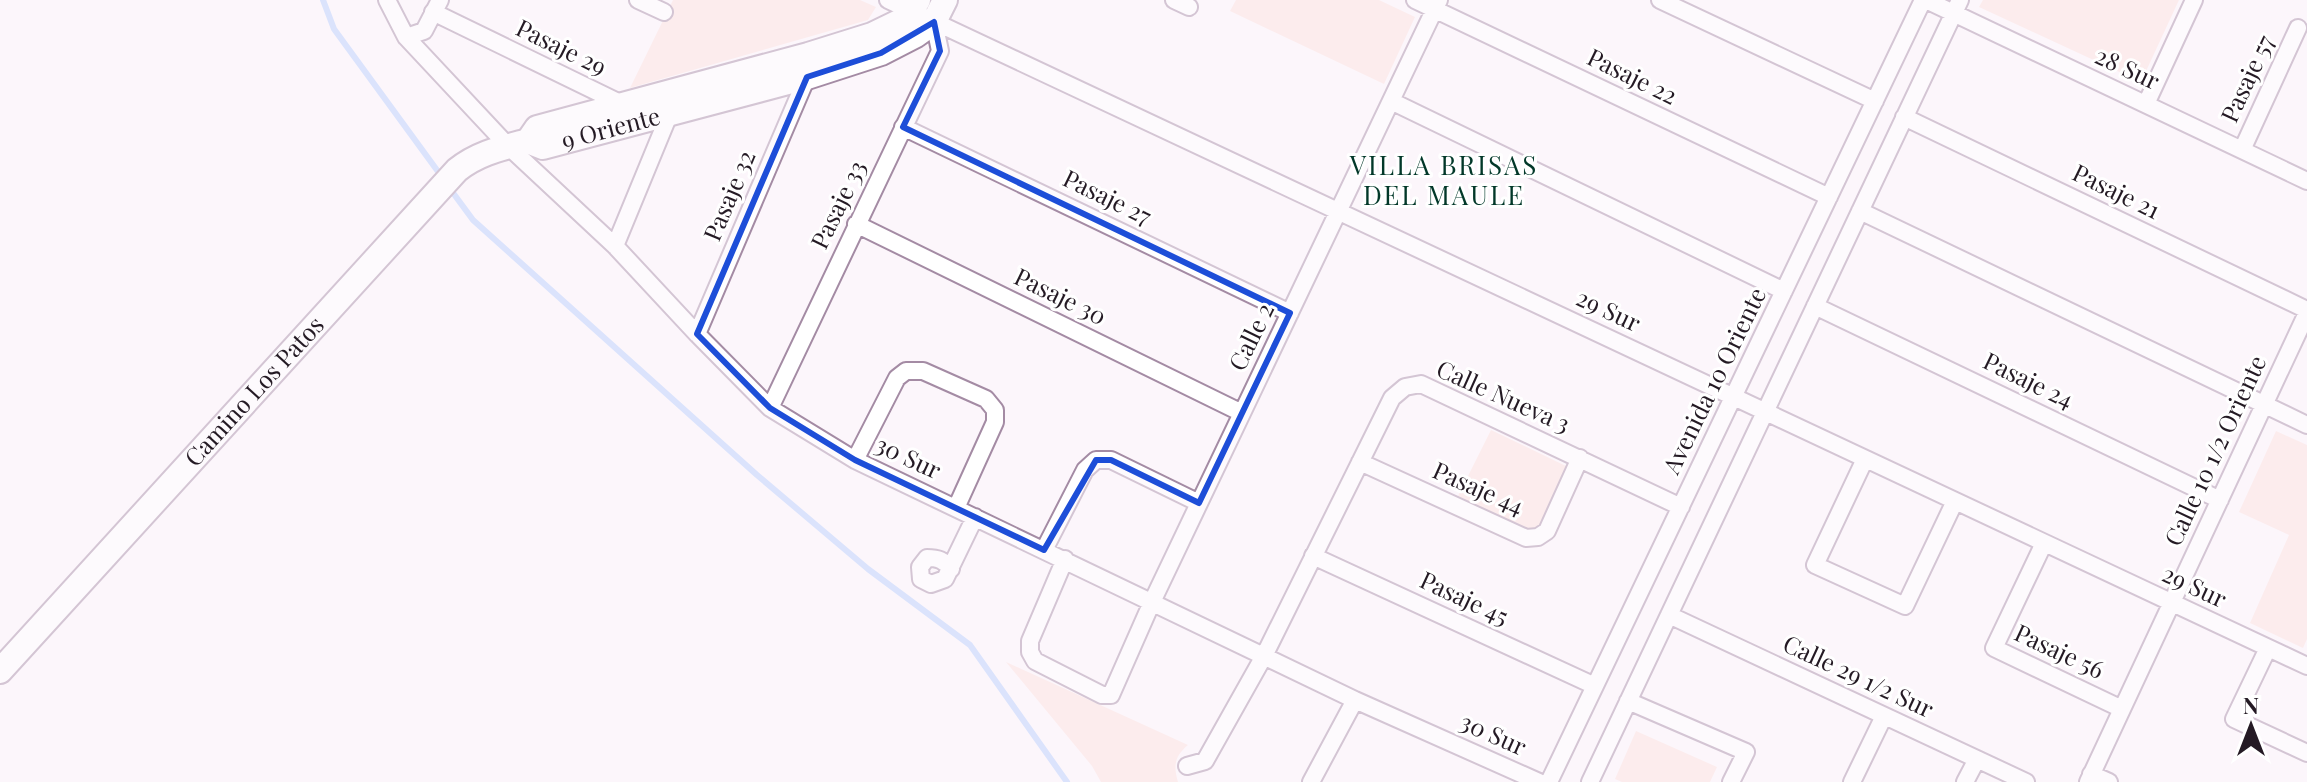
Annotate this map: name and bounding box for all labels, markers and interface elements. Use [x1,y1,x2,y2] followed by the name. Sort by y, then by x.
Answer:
[511,11,612,82] street label: Pasaje 29
[2212,29,2280,127] street label: Pasaje 57
[2090,38,2165,96] street label: 28 Sur
[1583,40,1683,111] street label: Pasaje 22
[558,99,663,155] street label: 9 Oriente
[695,145,762,245] street label: Pasaje 32
[1349,147,1538,212] district label: VILLA BRISAS DEL MAULE
[802,155,872,254] street label: Pasaje 33
[2068,155,2166,225] street label: Pasaje 21
[1058,161,1157,231] street label: Pasaje 27
[1010,259,1112,331] street label: Pasaje 30
[1572,280,1646,338] street label: 29 Sur
[1654,282,1772,480] street label: Avenida 10 Oriente
[1220,297,1280,375] street label: Calle 2
[177,308,330,472] street label: Camino Los Patos
[1979,344,2079,415] street label: Pasaje 24
[2156,350,2272,551] street label: Calle 10 1/2 Oriente
[1432,352,1576,439] street label: Calle Nueva 3
[871,427,947,485] street label: 30 Sur
[1428,453,1529,521] street label: Pasaje 44
[2158,556,2232,614] street label: 29 Sur
[1415,563,1514,632] street label: Pasaje 45
[2010,616,2110,685] street label: Pasaje 56
[1779,626,1939,724] street label: Calle 29 1/2 Sur
[2211,686,2291,766] north arrow
[2243,690,2259,720] text: N
[1456,705,1532,762] street label: 30 Sur

